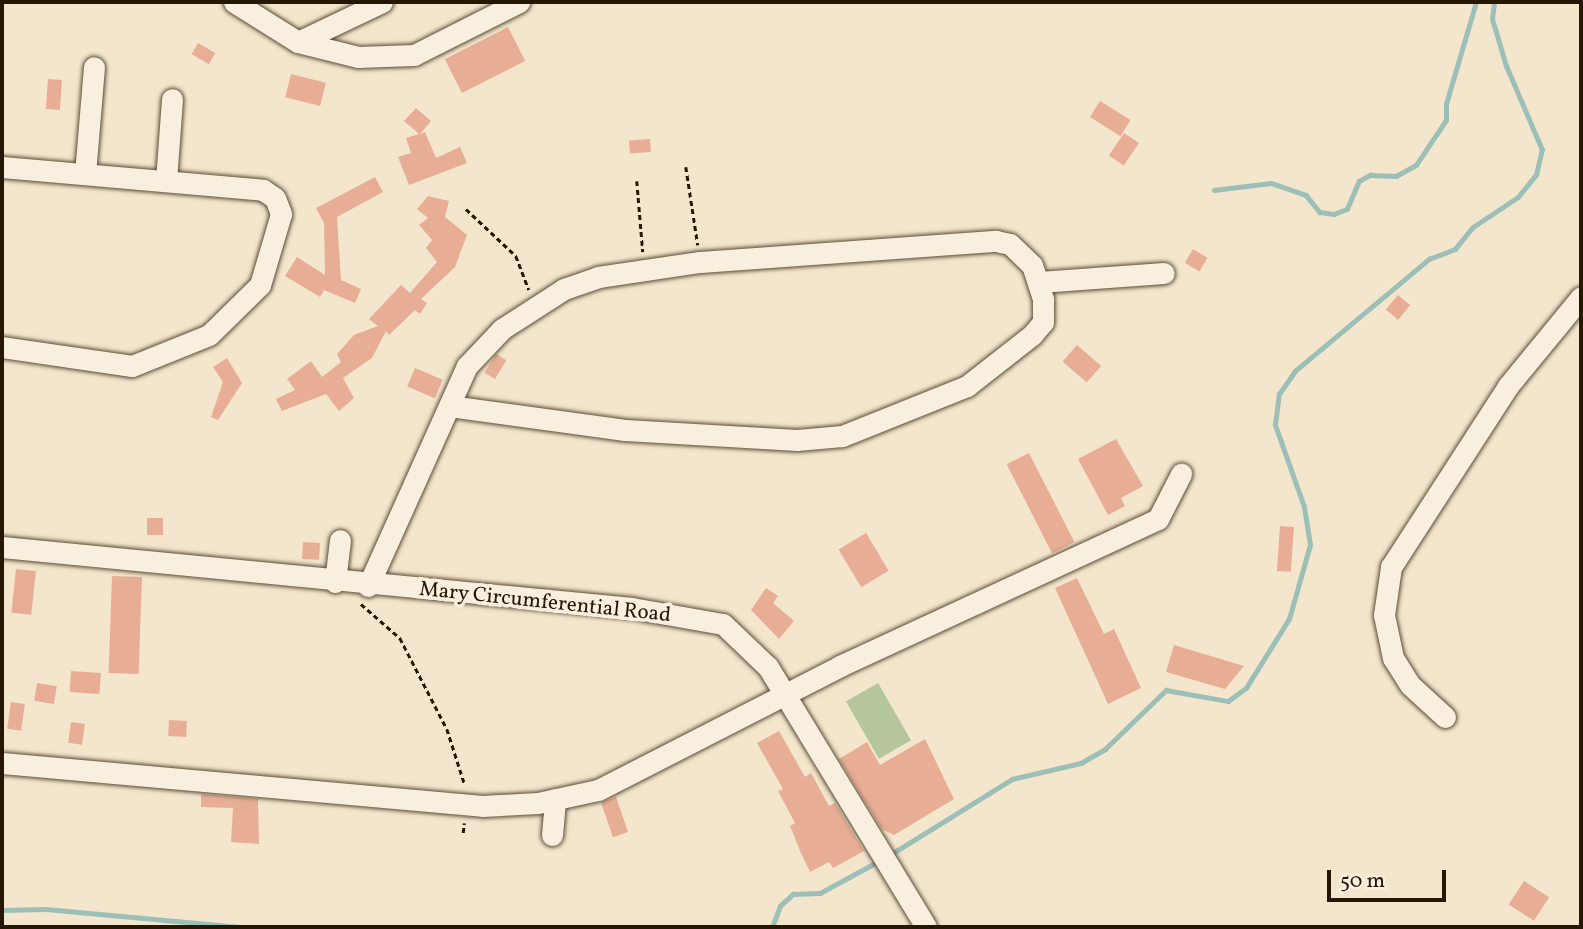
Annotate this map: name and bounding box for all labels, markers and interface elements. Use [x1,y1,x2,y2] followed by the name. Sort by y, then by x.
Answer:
[418,577,672,629] street label: Mary Circumferential Road
[1331,856,1450,900] scale bar
[1340,867,1385,896] text: 50 m

